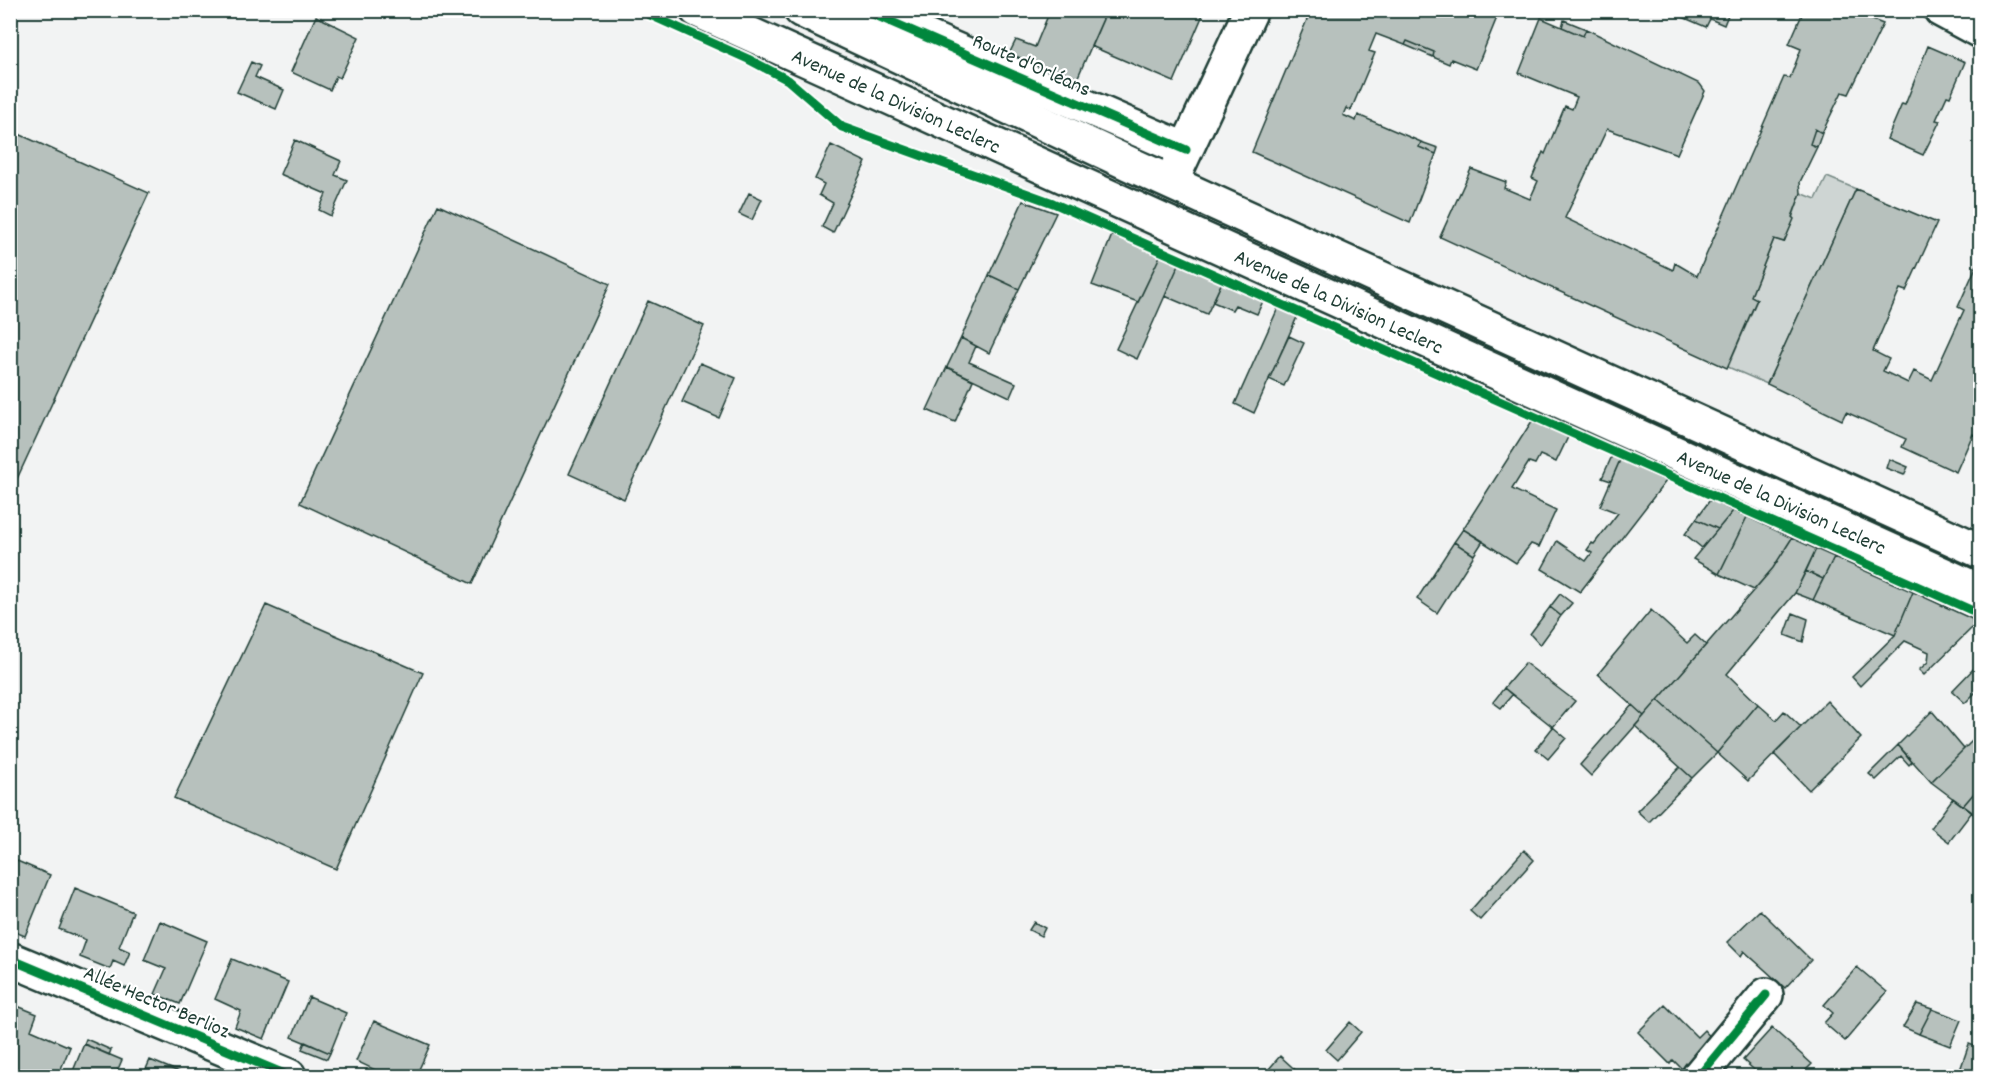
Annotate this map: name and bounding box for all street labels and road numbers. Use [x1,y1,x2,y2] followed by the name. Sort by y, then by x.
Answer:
[967,27,1095,106] street label: Route d'Orléans
[786,43,1005,163] street label: Avenue de la Division Leclerc
[1229,243,1447,364] street label: Avenue de la Division Leclerc
[1671,444,1890,564] street label: Avenue de la Division Leclerc
[78,960,233,1048] street label: Allée Hector Berlioz

